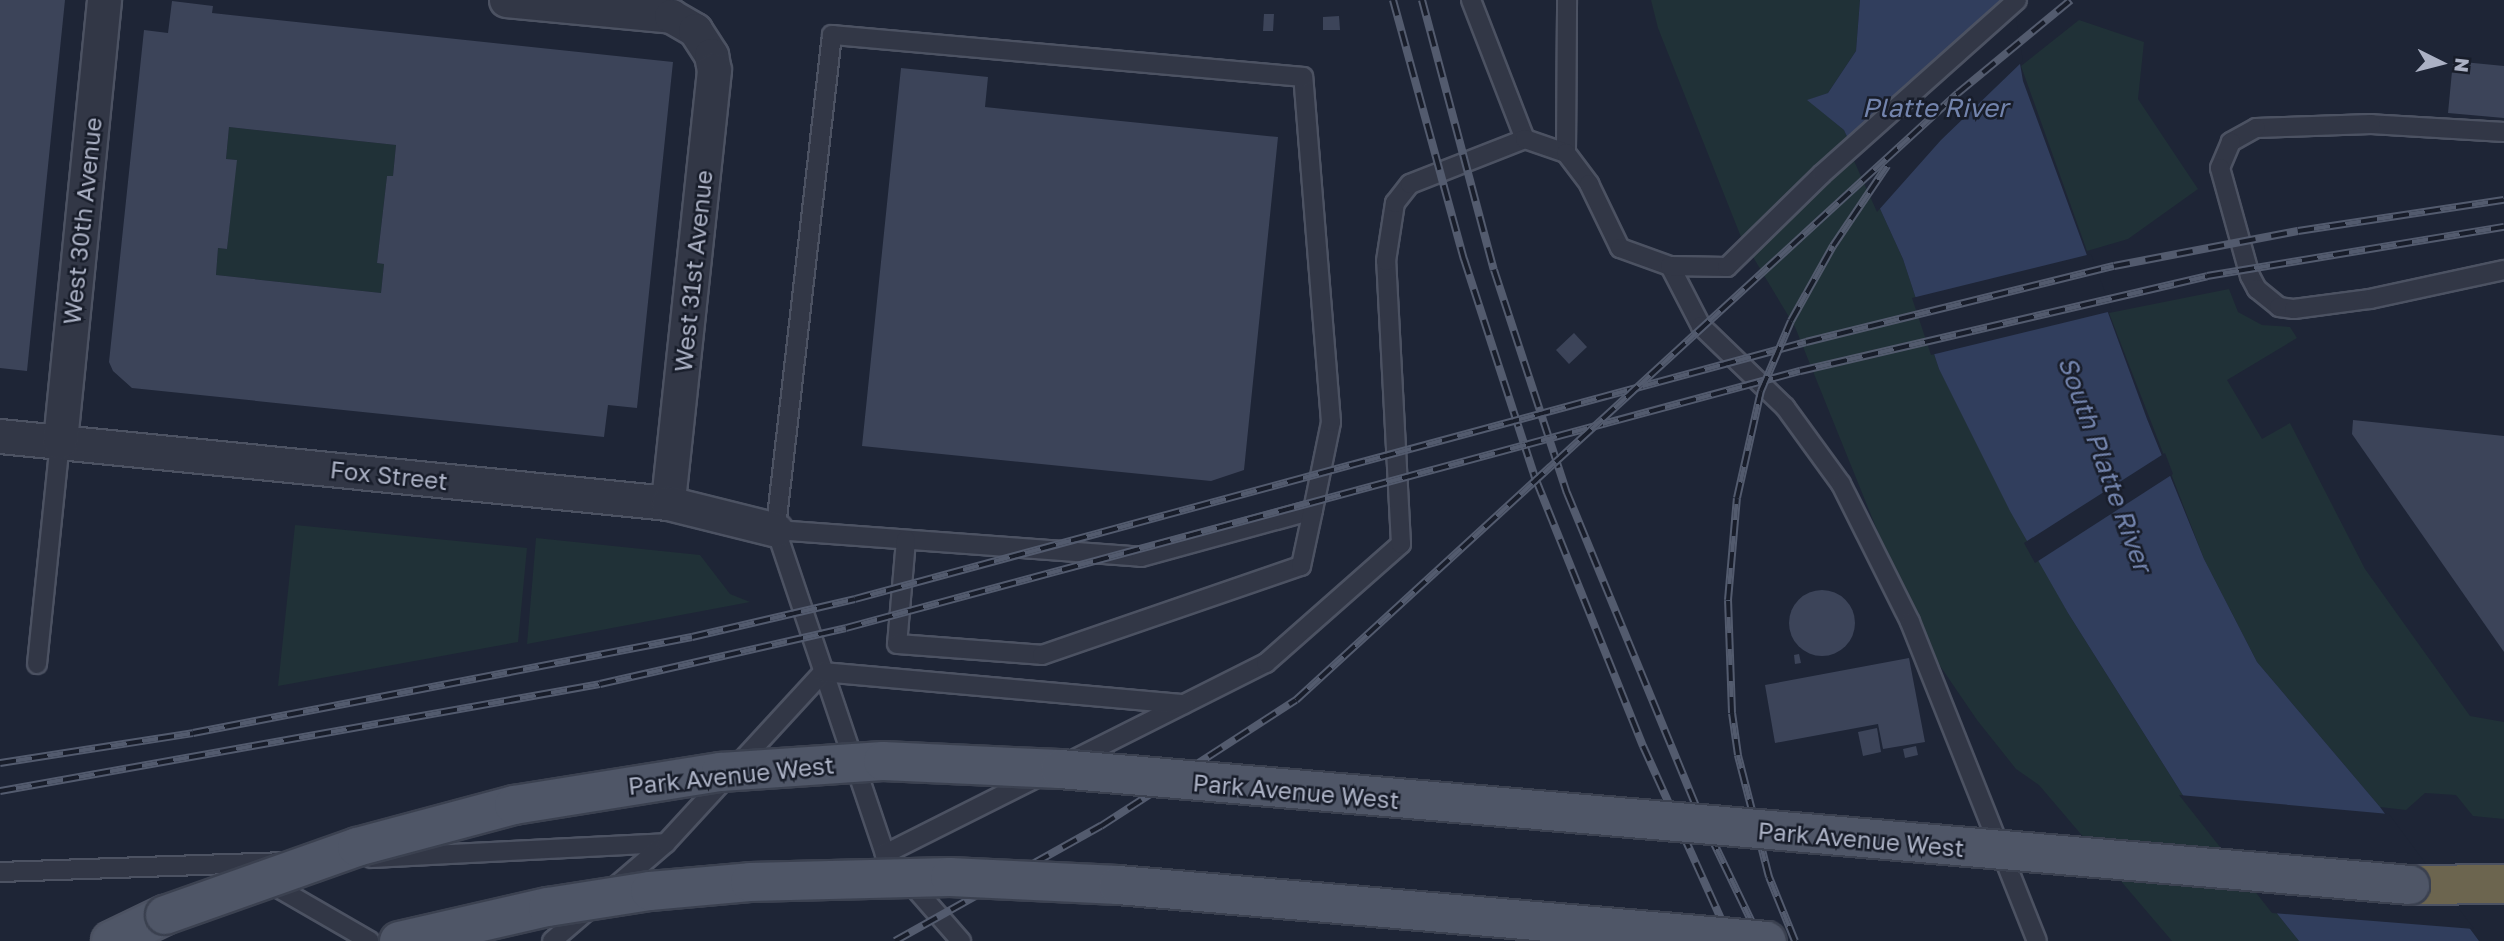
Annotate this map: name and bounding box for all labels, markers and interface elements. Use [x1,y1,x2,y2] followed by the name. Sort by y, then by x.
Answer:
[2406,28,2476,98] north arrow
[2450,57,2475,74] text: N
[1862,92,2008,124] water label: Platte River
[57,116,107,326] street label: West 30th Avenue
[668,169,718,373] street label: West 31st Avenue
[2052,352,2158,576] water label: South Platte River
[329,455,449,495] street label: Fox Street
[627,750,835,800] street label: Park Avenue West
[1192,768,1400,814] street label: Park Avenue West
[1757,816,1965,862] street label: Park Avenue West

